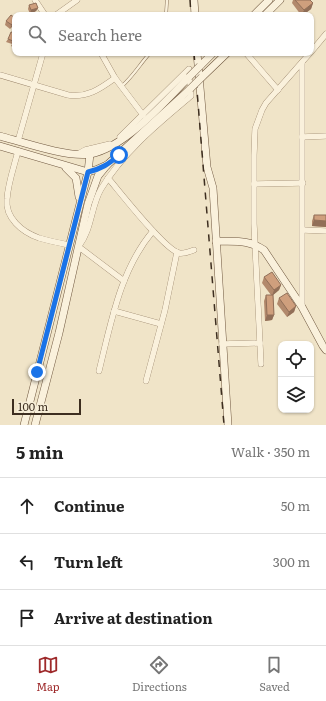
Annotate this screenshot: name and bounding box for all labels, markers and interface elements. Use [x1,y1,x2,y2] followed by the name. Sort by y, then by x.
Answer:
[12,12,314,56] search box
[26,23,48,45] icon: search
[58,23,142,46] text: Search here
[110,146,128,164] route start
[278,341,314,413] map controls
[278,341,314,377] button: locate
[28,363,46,381] route end
[278,377,314,413] button: layers
[12,397,81,416] scale bar
[18,398,48,414] text: 100 m
[16,439,64,464] text: 5 min
[231,442,310,461] text: Walk · 350 m
[54,494,124,517] text: Continue
[16,495,38,517] icon: ahead
[281,496,310,515] text: 50 m
[54,550,123,573] text: Turn left
[16,551,38,573] icon: left
[273,552,310,571] text: 300 m
[54,606,213,629] text: Arrive at destination
[16,607,38,629] icon: arrive
[36,654,60,694] tab: Map
[132,654,187,694] tab: Directions
[259,654,290,694] tab: Saved

